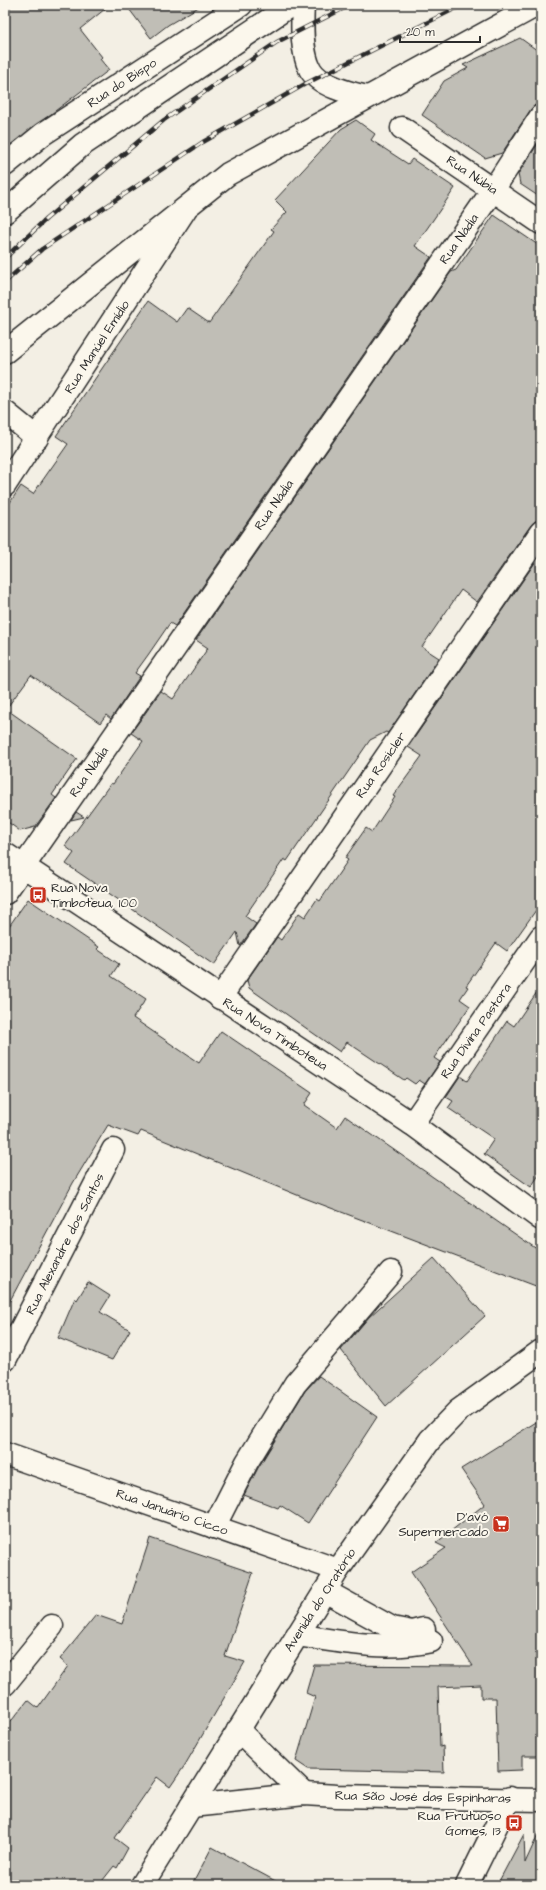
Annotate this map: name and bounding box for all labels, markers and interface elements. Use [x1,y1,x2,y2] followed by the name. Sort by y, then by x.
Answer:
[400,18,480,44] scale bar
[406,24,435,41] text: 20 m
[84,54,161,112] street label: Rua do Bispo
[443,151,502,199] street label: Rua Núbia
[435,210,483,268] street label: Rua Nádia
[60,296,134,397] street label: Rua Manúel Emídio
[250,476,298,534] street label: Rua Nádia
[351,728,411,802] street label: Rua Rosicler
[65,743,113,801] street label: Rua Nádia
[51,879,137,912] place label: Rua Nova Timboteua, 100
[28,885,48,905] bus stop icon: Rua Nova Timboteua, 100
[436,979,516,1082] street label: Rua Divina Pastora
[219,993,331,1075] street label: Rua Nova Timboteua
[21,1170,109,1318] street label: Rua Alexandre dos Santos
[114,1484,231,1540] street label: Rua Januário Cicco
[398,1508,489,1541] place label: D'avó Supermercado
[491,1514,511,1534] supermarket icon: D'avó Supermercado
[280,1544,361,1655] street label: Avenida do Oratório
[335,1786,512,1808] street label: Rua São José das Espinharas
[418,1807,502,1840] place label: Rua Frutuoso Gomes, 13
[504,1813,524,1833] bus stop icon: Rua Frutuoso Gomes, 13

